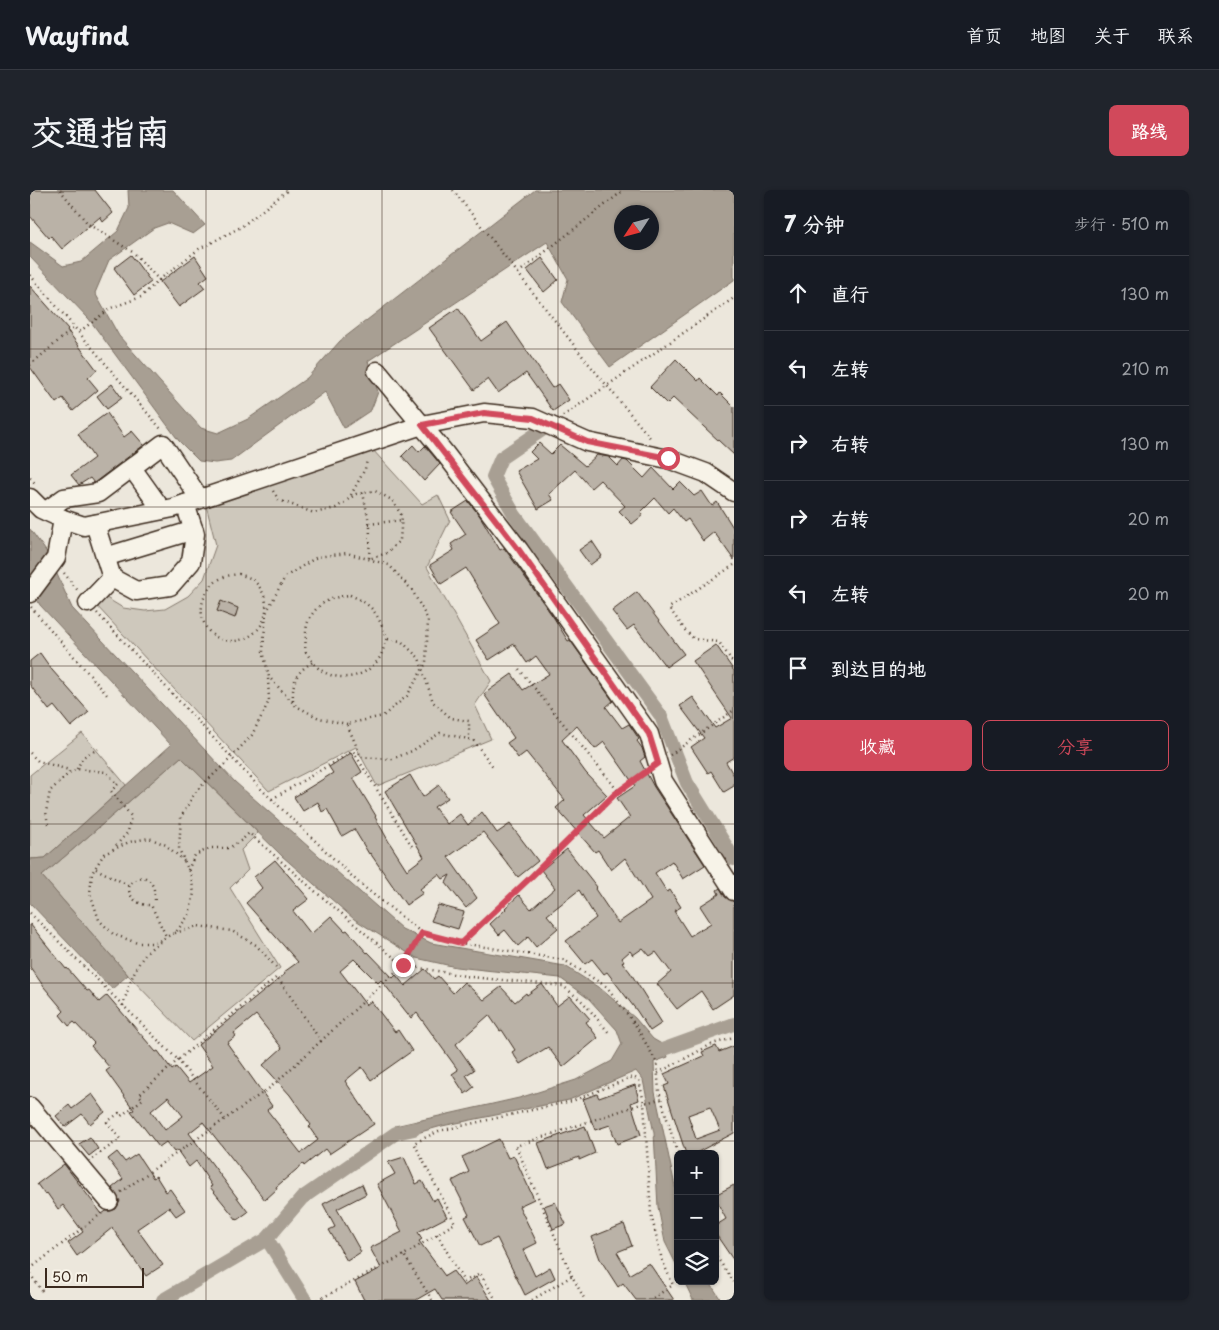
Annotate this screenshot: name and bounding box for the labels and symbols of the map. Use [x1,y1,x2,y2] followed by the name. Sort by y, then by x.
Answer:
[614,205,659,250] north arrow
[657,447,680,470] route start
[392,954,415,977] route end
[45,1265,144,1288] scale bar

